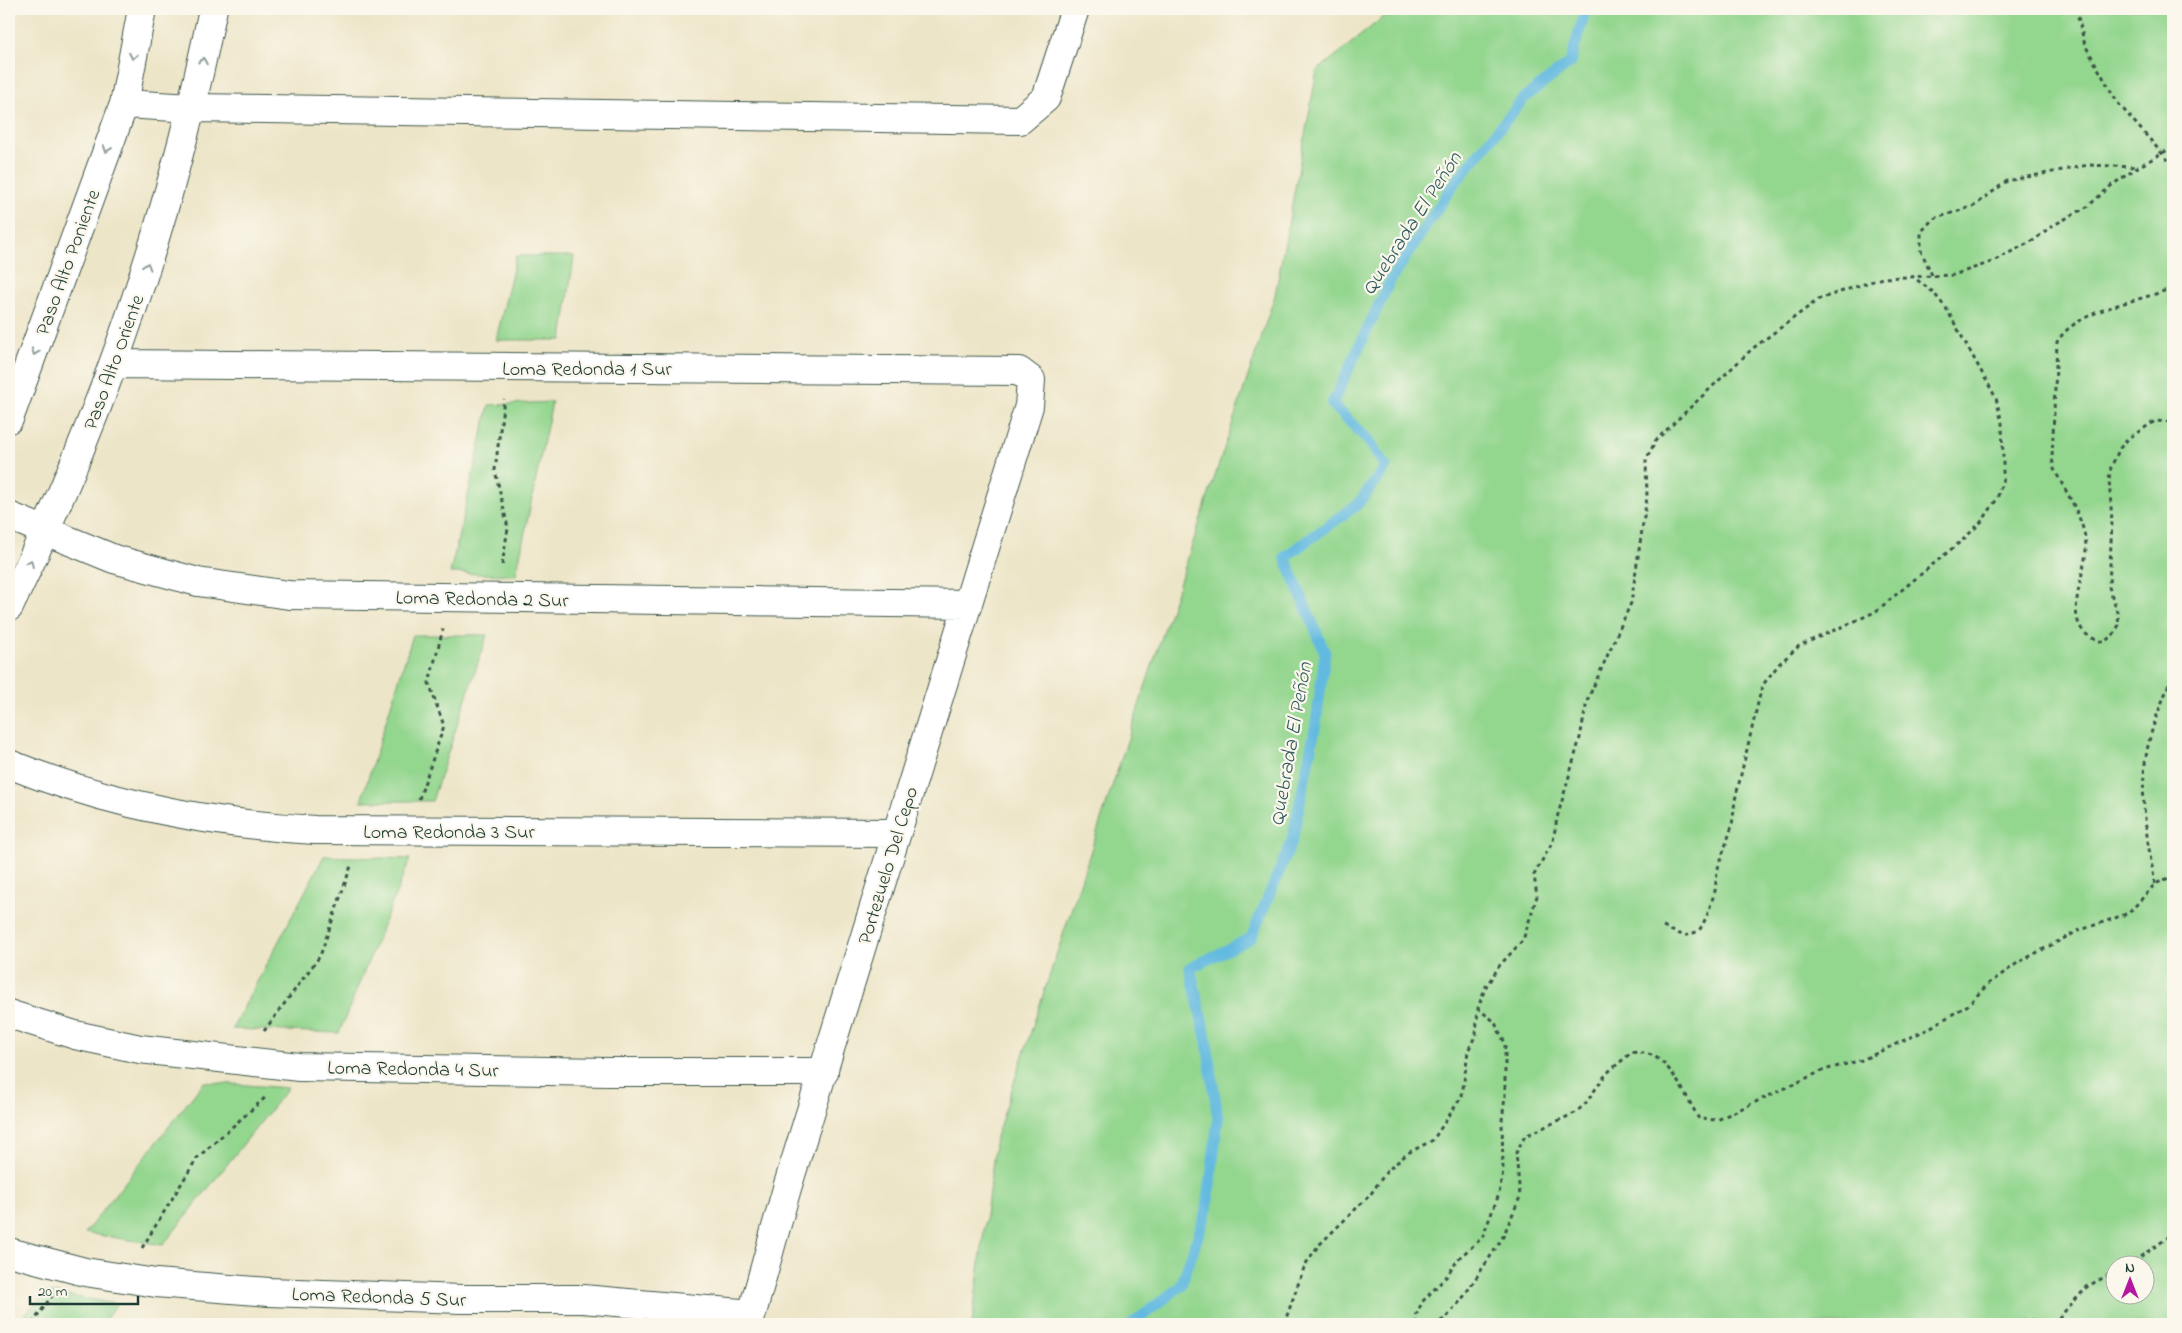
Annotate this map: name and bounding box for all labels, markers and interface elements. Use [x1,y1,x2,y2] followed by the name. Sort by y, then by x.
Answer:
[128,52,139,61] one-way arrow
[197,56,207,65] one-way arrow
[103,145,113,153] one-way arrow
[1355,146,1471,302] water label: Quebrada El Peñón
[30,186,109,340] street label: Paso Alto Poniente
[141,262,151,270] one-way arrow
[77,291,153,435] street label: Paso Alto Oriente
[31,347,41,355] one-way arrow
[502,356,673,385] street label: Loma Redonda 1 Sur
[24,560,34,569] one-way arrow
[395,584,570,617] street label: Loma Redonda 2 Sur
[1263,660,1321,829] water label: Quebrada El Peñón
[852,783,927,948] street label: Portezuelo Del Cepo
[363,819,535,848] street label: Loma Redonda 3 Sur
[327,1055,500,1087] street label: Loma Redonda 4 Sur
[2104,1256,2154,1306] north arrow
[2125,1258,2135,1279] text: N
[30,1273,138,1305] scale bar
[38,1281,68,1303] text: 20 m
[291,1281,467,1316] street label: Loma Redonda 5 Sur

